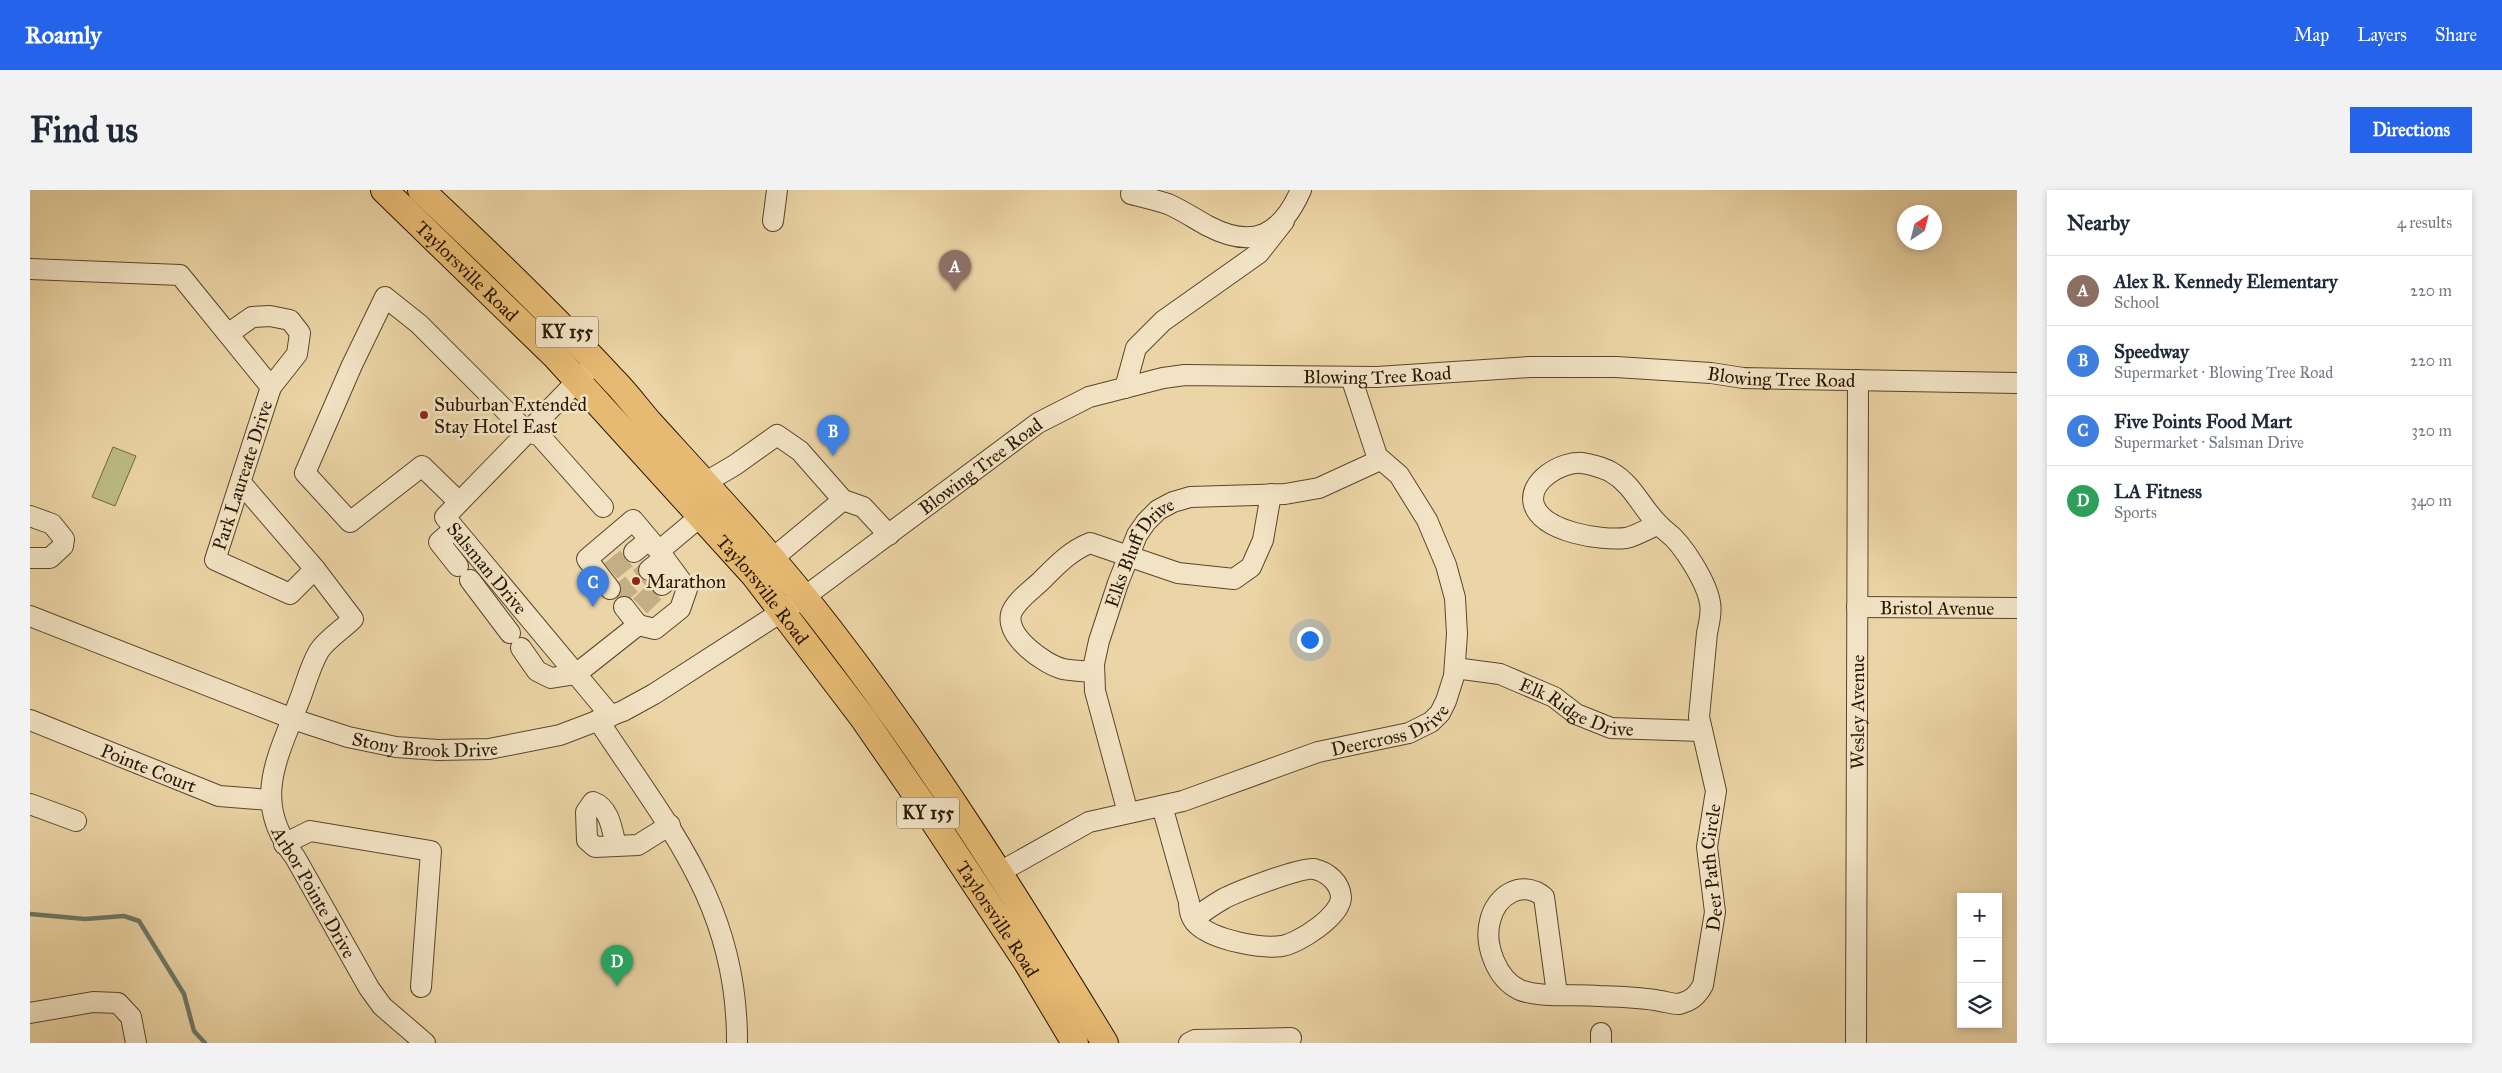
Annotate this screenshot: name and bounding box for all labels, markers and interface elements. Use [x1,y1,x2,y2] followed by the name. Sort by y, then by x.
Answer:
[25,20,102,50] text: Roamly
[2294,24,2329,46] text: Map
[2357,24,2407,46] text: Layers
[2435,24,2477,46] text: Share
[2350,107,2472,153] button: Directions
[30,109,138,152] text: Find us
[1897,205,1942,250] north arrow
[2067,210,2130,236] text: Nearby
[2397,213,2452,232] text: 4 results
[411,216,523,327] street label: Taylorsville Road
[939,250,971,291] pin: A
[2114,270,2338,293] text: Alex R. Kennedy Elementary
[2078,281,2088,300] text: A
[2410,281,2452,300] text: 220 m
[2114,293,2159,312] text: School
[536,316,598,348] road number: KY 155
[2114,340,2189,363] text: Speedway
[2078,351,2088,370] text: B
[2410,351,2452,370] text: 220 m
[1303,361,1452,390] street label: Blowing Tree Road
[1706,362,1856,392] street label: Blowing Tree Road
[2114,363,2333,382] text: Supermarket · Blowing Tree Road
[434,393,588,438] place label: Suburban Extended Stay Hotel East
[207,397,278,553] street label: Park Laureate Drive
[418,409,430,421] marker: Suburban Extended Stay Hotel East
[2114,410,2292,433] text: Five Points Food Mart
[914,413,1047,520] street label: Blowing Tree Road
[817,415,849,456] pin: B
[2078,421,2088,440] text: C
[2412,421,2452,440] text: 320 m
[2114,433,2304,452] text: Supermarket · Salsman Drive
[2114,480,2202,503] text: LA Fitness
[2077,491,2089,510] text: D
[2410,491,2452,510] text: 340 m
[1100,492,1178,610] street label: Elks Bluff Drive
[2114,503,2157,522] text: Sports
[442,517,532,619] street label: Salsman Drive
[711,530,814,649] street label: Taylorsville Road
[577,566,609,607] pin: C
[646,570,726,593] place label: Marathon
[630,575,642,587] marker: Marathon
[1880,596,1994,620] street label: Bristol Avenue
[1297,627,1323,653] your location
[1846,654,1869,770] street label: Wesley Avenue
[1516,673,1634,741] street label: Elk Ridge Drive
[1329,701,1454,761] street label: Deercross Drive
[350,727,500,762] street label: Stony Brook Drive
[97,739,200,798] street label: Pointe Court
[897,798,959,828] road number: KY 155
[1696,802,1727,933] street label: Deer Path Circle
[266,822,361,963] street label: Arbor Pointe Drive
[951,857,1044,982] street label: Taylorsville Road
[1957,893,2002,1028] map controls
[1957,893,2002,938] button: +
[1957,938,2002,983] button: −
[601,945,633,986] pin: D
[1957,983,2002,1028] button: layers

